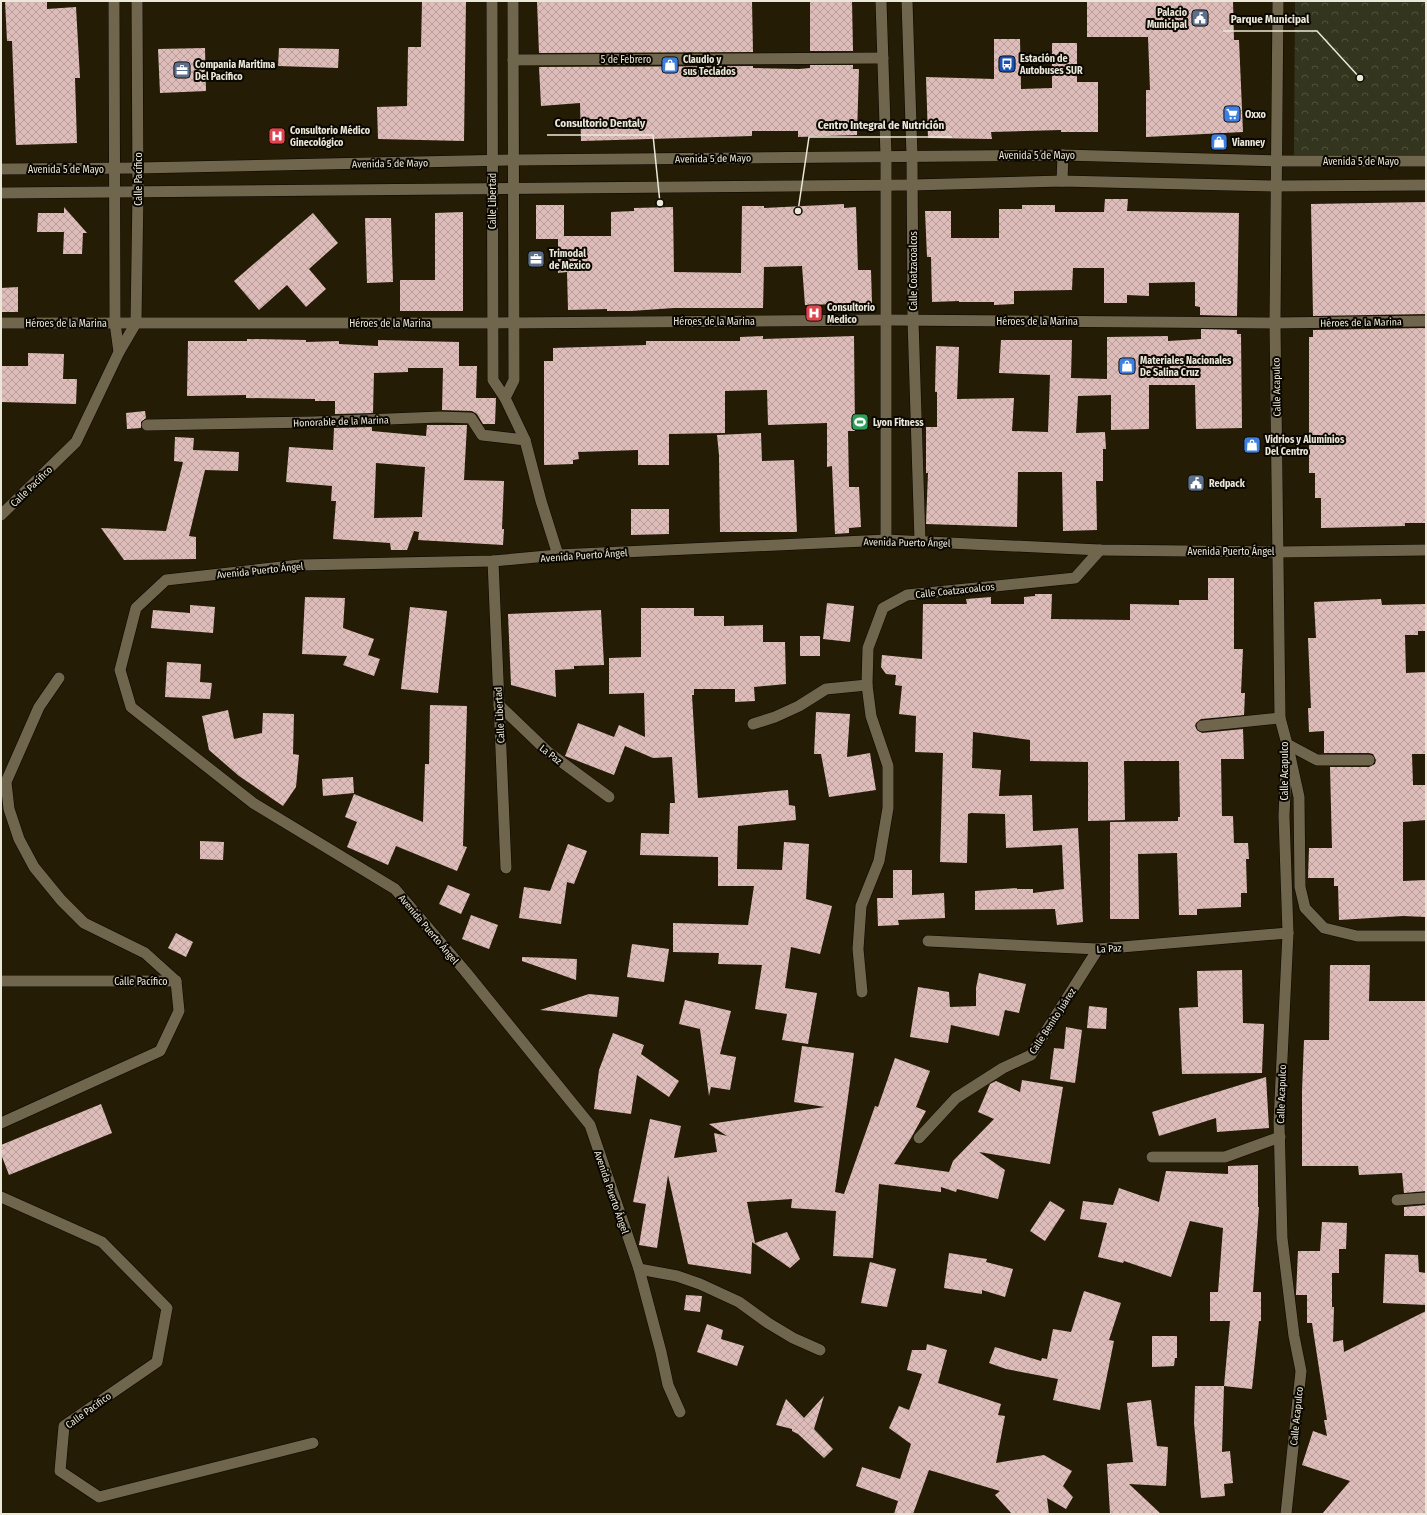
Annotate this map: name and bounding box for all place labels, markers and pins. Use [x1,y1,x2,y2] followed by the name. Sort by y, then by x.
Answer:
[1147,7,1188,31] place label: Palacio Municipal
[1190,8,1210,28] public building icon: Palacio Municipal
[1223,8,1317,31] callout: Parque Municipal
[1019,52,1083,77] place label: Estación de Autobuses SUR
[683,54,736,78] place label: Claudio y sus Teclados
[997,54,1017,74] bus stop icon: Estación de Autobuses SUR
[660,55,680,75] shop icon: Claudio y sus Teclados
[195,59,275,83] place label: Compania Maritima Del Pacifico
[172,60,192,80] office icon: Compania Maritima Del Pacifico
[1222,104,1242,124] supermarket icon: Oxxo
[1245,109,1266,121] place label: Oxxo
[547,112,653,135] callout: Consultorio Dentaly
[809,114,952,137] callout: Centro Integral de Nutrición
[290,124,371,149] place label: Consultorio Médico Ginecológico
[267,126,287,146] hospital icon: Consultorio Médico Ginecológico
[1209,132,1229,152] shop icon: Vianney
[1231,137,1265,149] place label: Vianney
[549,248,591,272] place label: Trimodal de Mexico
[526,249,546,269] office icon: Trimodal de Mexico
[827,302,876,326] place label: Consultorio Medico
[804,303,824,323] hospital icon: Consultorio Medico
[1140,355,1232,379] place label: Materiales Nacionales De Salina Cruz
[1117,356,1137,376] shop icon: Materiales Nacionales De Salina Cruz
[850,412,870,432] sports icon: Lyon Fitness
[873,417,924,429] place label: Lyon Fitness
[1264,434,1345,458] place label: Vidrios y Aluminios Del Centro
[1242,435,1262,455] shop icon: Vidrios y Aluminios Del Centro
[1186,473,1206,493] public building icon: Redpack
[1209,478,1246,490] place label: Redpack

